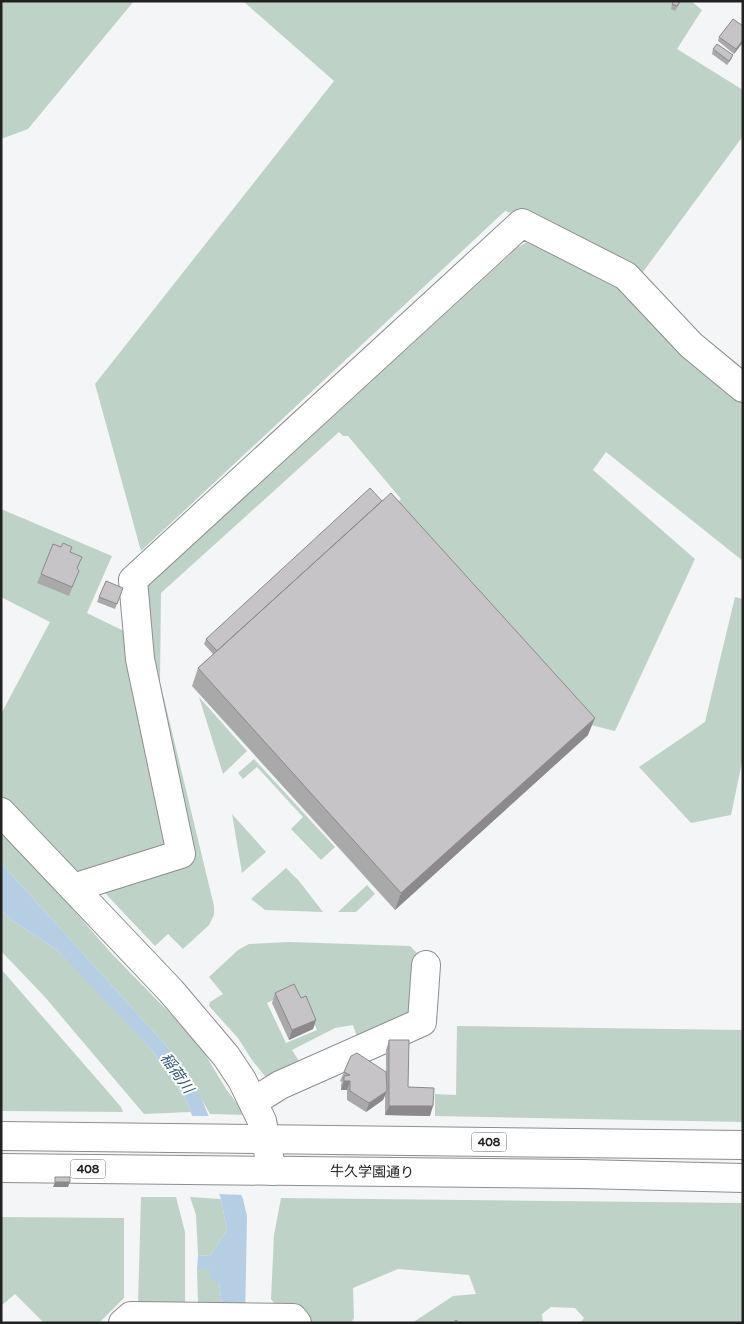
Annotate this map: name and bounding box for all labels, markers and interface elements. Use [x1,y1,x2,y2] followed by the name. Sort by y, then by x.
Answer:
[157,1049,198,1098] water label: 稲荷川
[472,1132,506,1152] road number: 408
[70,1160,106,1178] road number: 408
[330,1163,414,1181] street label: 牛久学園通り

